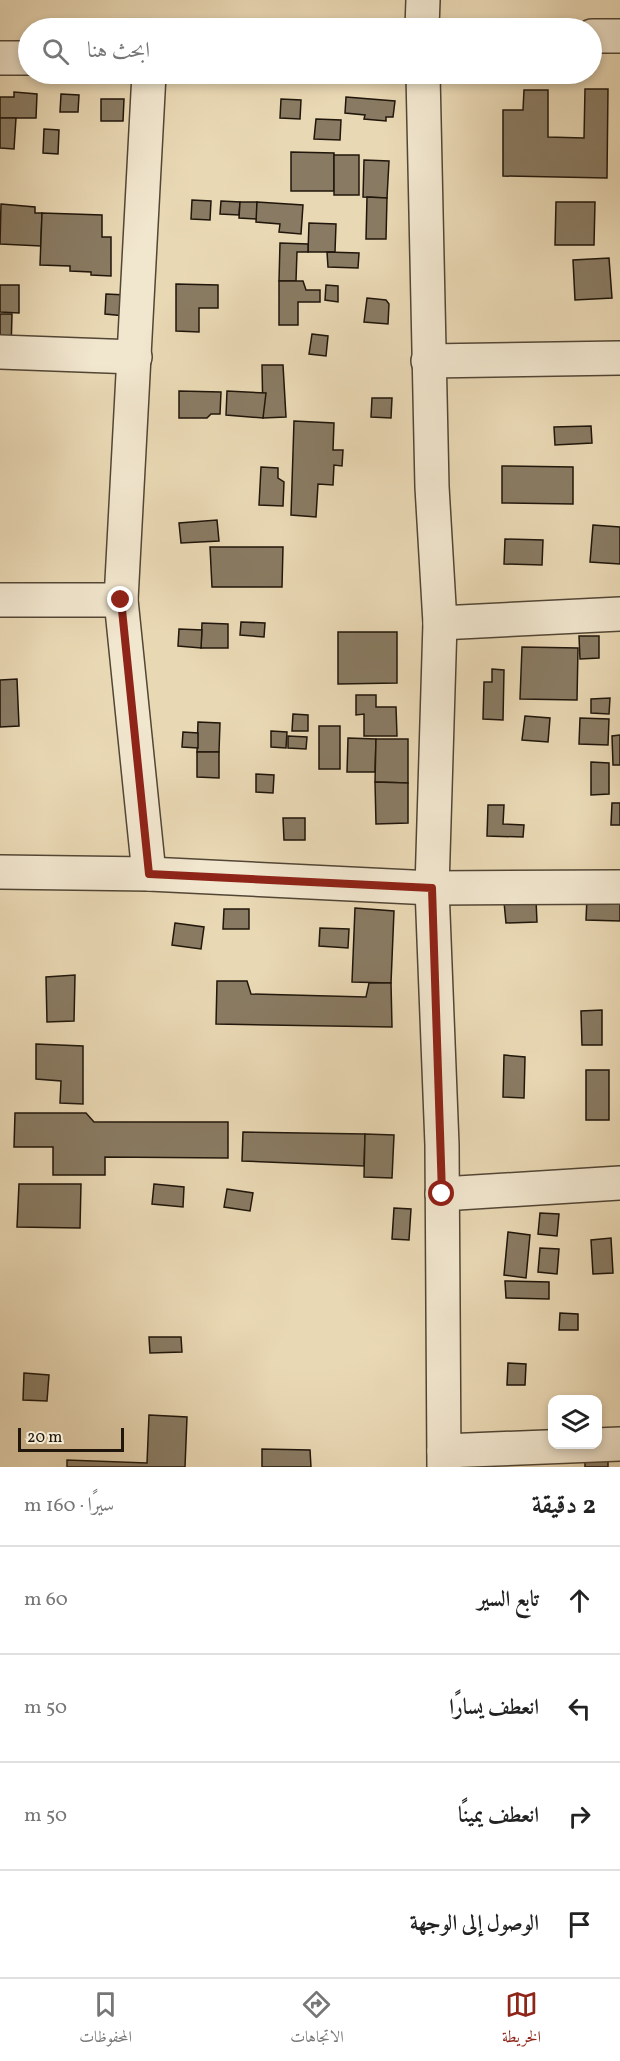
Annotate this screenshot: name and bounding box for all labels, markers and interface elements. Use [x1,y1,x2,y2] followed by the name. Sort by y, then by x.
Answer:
[18,18,602,84] search box
[39,35,72,68] icon: search
[87,36,150,67] text: ابحث هنا
[107,586,133,612] route end
[428,1180,454,1206] route start
[548,1395,602,1449] map controls
[548,1395,602,1449] button: layers
[18,1425,124,1452] scale bar
[27,1427,62,1449] text: 20 m
[532,1488,596,1524] text: 2 دقيقة
[24,1492,114,1520] text: سيرًا · 160 m
[563,1584,596,1617] icon: ahead
[477,1585,539,1616] text: تابع السير
[24,1586,68,1614] text: 60 m
[563,1692,596,1725] icon: left
[449,1693,539,1724] text: انعطف يسارًا
[24,1694,67,1722] text: 50 m
[563,1800,596,1833] icon: right
[458,1801,539,1832] text: انعطف يمينًا
[24,1802,67,1830] text: 50 m
[563,1908,596,1941] icon: arrive
[410,1909,539,1940] text: الوصول إلى الوجهة
[79,1988,132,2052] tab: المحفوظات
[290,1988,344,2052] tab: الاتجاهات
[502,1988,541,2052] tab: الخريطة

